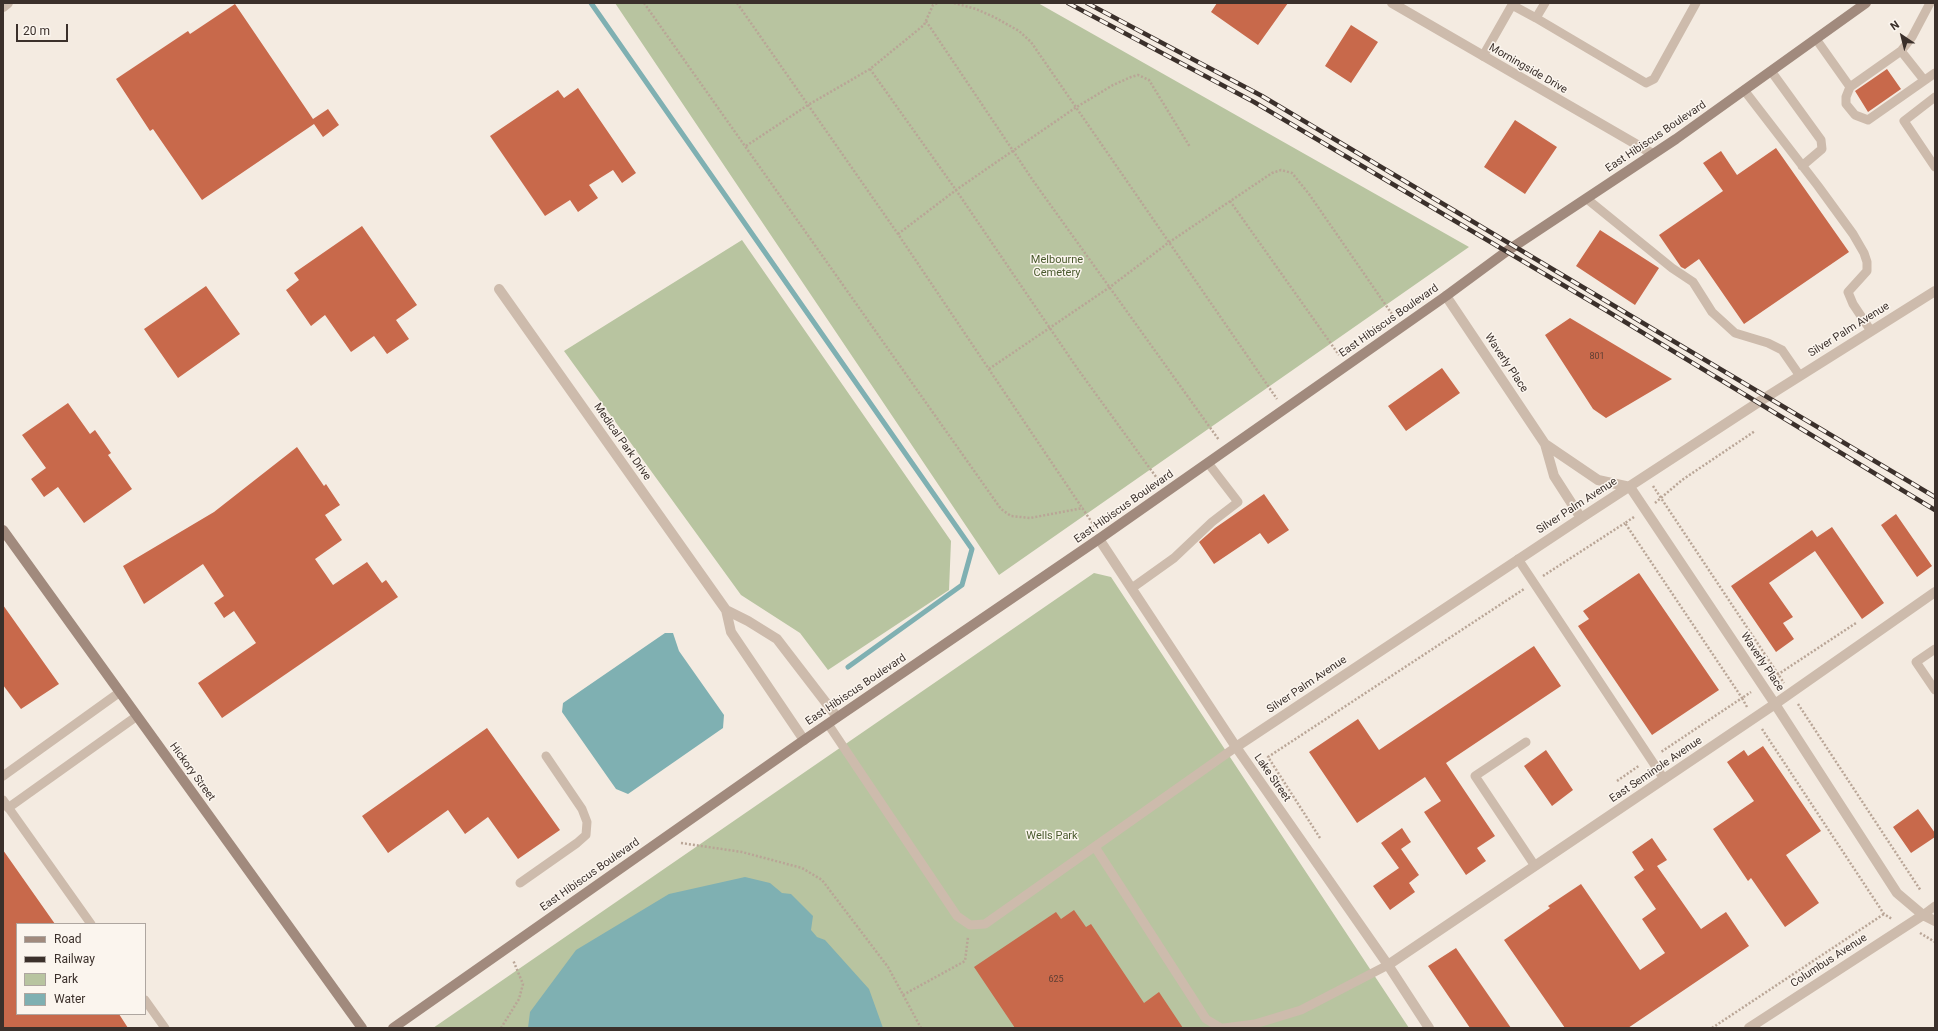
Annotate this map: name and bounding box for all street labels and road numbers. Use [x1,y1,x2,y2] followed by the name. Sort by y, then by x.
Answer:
[1486,41,1570,97] street label: Morningside Drive
[1603,98,1709,176] street label: East Hibiscus Boulevard
[1337,282,1441,360] street label: East Hibiscus Boulevard
[1806,300,1892,360] street label: Silver Palm Avenue
[1481,331,1531,395] street label: Waverly Place
[590,401,654,483] street label: Medical Park Drive
[1072,468,1176,546] street label: East Hibiscus Boulevard
[1534,475,1620,537] street label: Silver Palm Avenue
[1737,630,1787,694] street label: Waverly Place
[803,651,909,729] street label: East Hibiscus Boulevard
[1265,653,1349,717] street label: Silver Palm Avenue
[1607,734,1705,806] street label: East Seminole Avenue
[166,740,218,804] street label: Hickory Street
[1251,752,1293,804] street label: Lake Street
[538,836,642,914] street label: East Hibiscus Boulevard
[1788,931,1870,991] street label: Columbus Avenue

